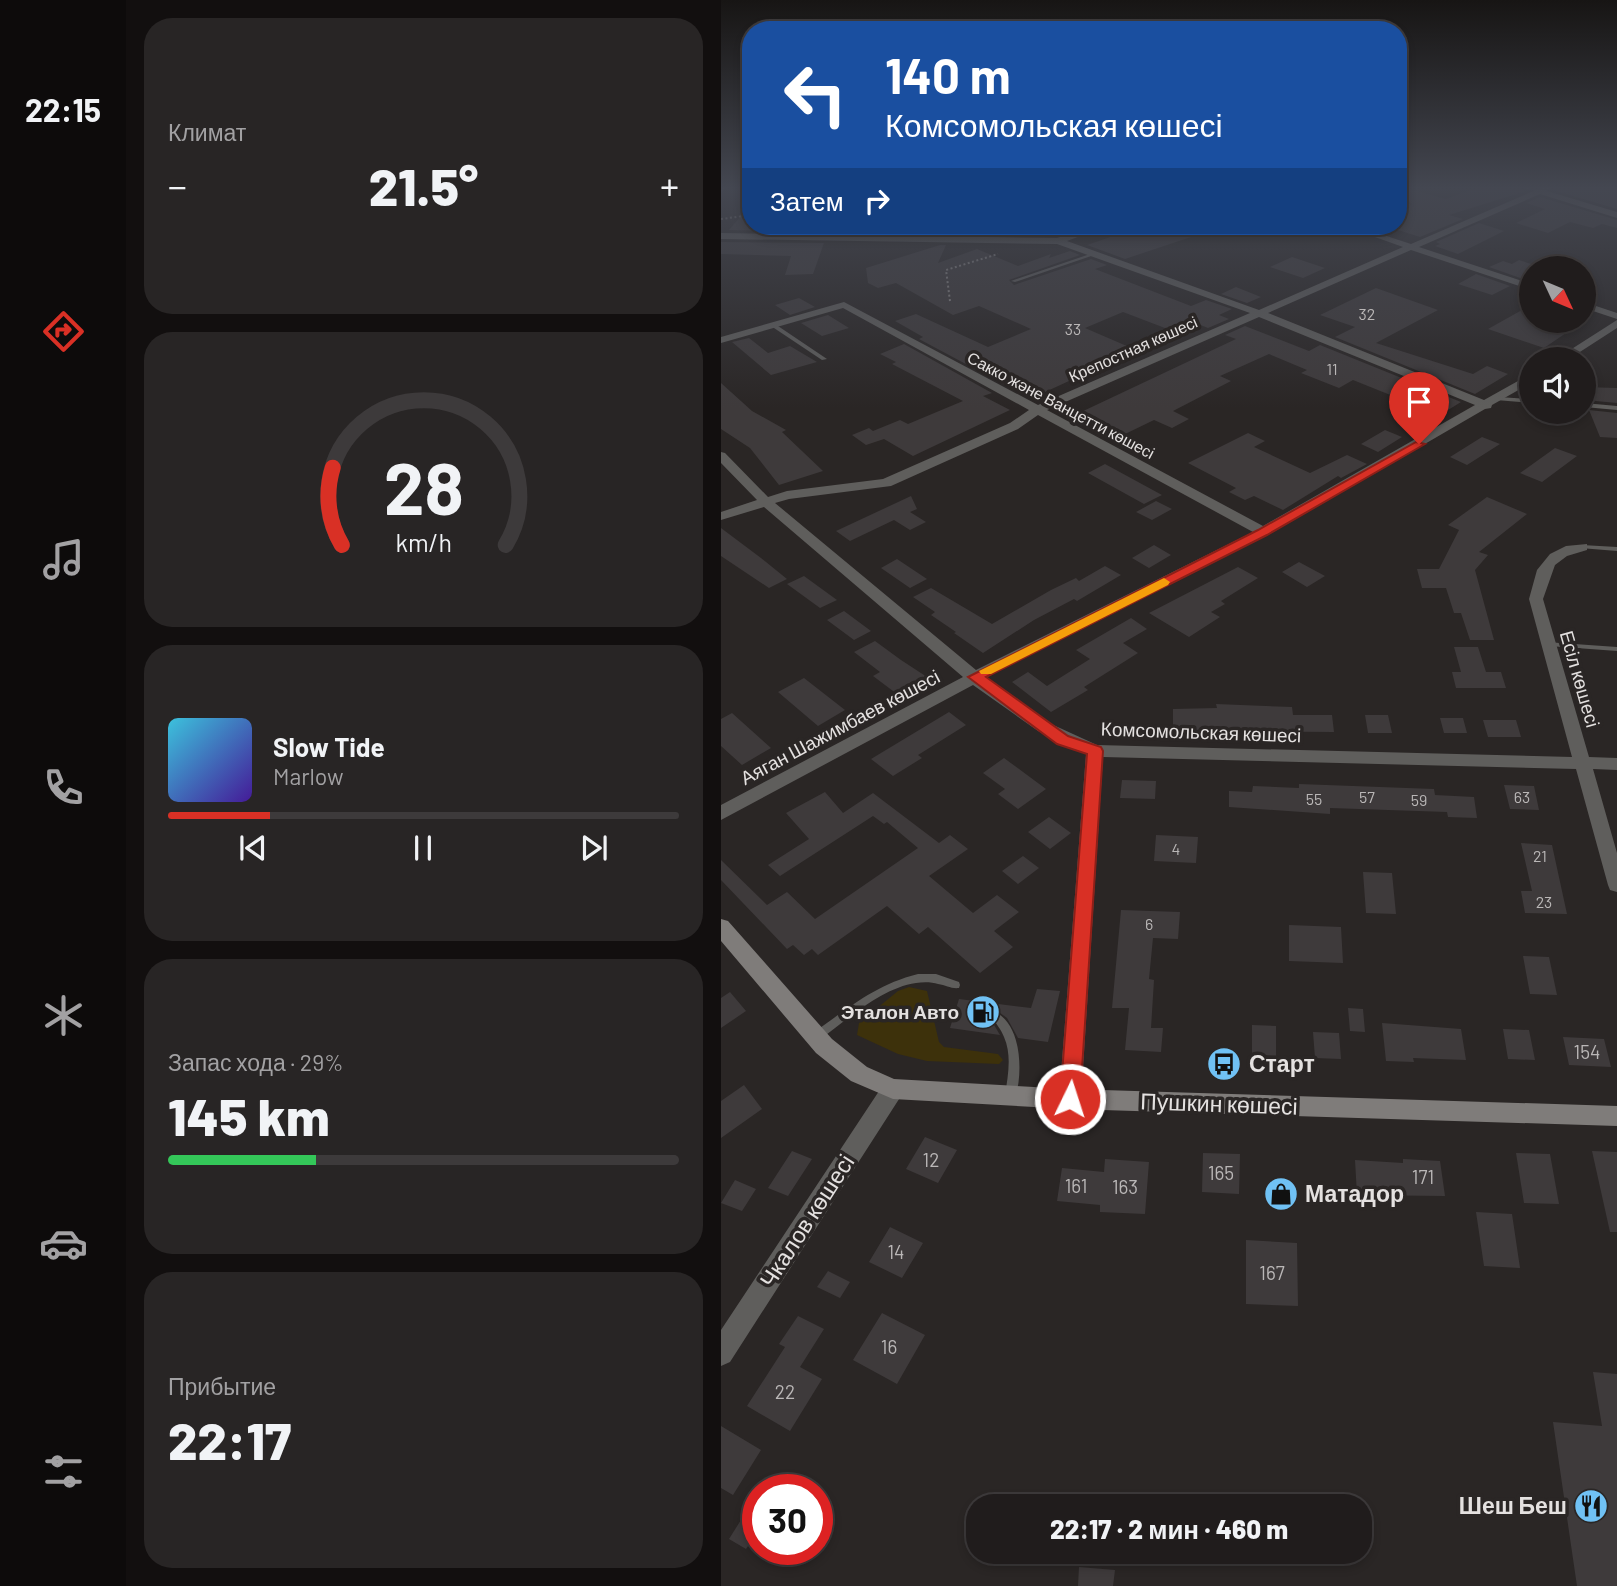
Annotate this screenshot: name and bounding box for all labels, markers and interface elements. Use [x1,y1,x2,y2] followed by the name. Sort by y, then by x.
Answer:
[885,45,1011,104] text: 140 m
[770,49,861,140] icon: left
[25,90,101,128] text: 22:15
[885,105,1223,143] text: Комсомольская көшесі
[168,118,246,146] text: Климат
[369,154,478,216] text: 21.5°
[168,162,187,208] text: −
[660,162,679,208] text: +
[858,182,896,220] icon: right
[770,185,844,216] text: Затем
[1519,256,1596,332] north arrow
[1519,256,1596,424] map controls
[1359,304,1375,323] house number: 32
[39,307,88,356] icon: directions
[1066,312,1200,385] street label: Крепостная көшесі
[1065,319,1081,338] house number: 33
[964,347,1158,462] street label: Сакко және Ванцетти көшесі
[1519,347,1596,424] button: sound
[1326,359,1338,378] house number: 11
[1389,372,1449,444] pin
[1400,383,1438,421] icon: arrive
[383,443,464,531] text: 28
[395,527,452,557] text: km/h
[39,535,88,584] icon: music
[1556,628,1605,730] street label: Есіл көшесі
[736,664,943,789] street label: Аяган Шажимбаев көшесі
[1100,717,1302,746] street label: Комсомольская көшесі
[273,731,385,762] text: Slow Tide
[273,762,344,790] text: Marlow
[39,763,88,812] icon: phone
[1359,787,1375,806] house number: 57
[1514,787,1530,806] house number: 63
[1306,789,1322,808] house number: 55
[1411,790,1427,809] house number: 59
[234,829,272,867] icon: previous
[404,829,442,867] icon: pause
[575,829,613,867] icon: next
[1172,839,1180,858] house number: 4
[1533,846,1547,865] house number: 21
[1536,892,1552,911] house number: 23
[1145,914,1153,933] house number: 6
[39,991,88,1040] icon: climate
[964,993,1002,1031] fuel station icon: Эталон Авто
[841,1000,959,1023] place label: Эталон Авто
[1574,1040,1600,1063] house number: 154
[1205,1045,1243,1083] bus stop icon: Старт
[168,1048,344,1076] text: Запас хода · 29%
[1249,1049,1315,1077] place label: Старт
[1033,1062,1107,1136] position arrow
[168,1084,330,1146] text: 145 km
[1140,1086,1298,1120] street label: Пушкин көшесі
[923,1148,939,1171] house number: 12
[753,1149,859,1292] street label: Чкалов көшесі
[1208,1161,1234,1184] house number: 165
[1412,1165,1434,1188] house number: 171
[1065,1174,1087,1197] house number: 161
[1112,1175,1138,1198] house number: 163
[1262,1175,1300,1213] shop icon: Матадор
[1305,1179,1404,1207] place label: Матадор
[39,1219,88,1268] icon: car
[887,1240,905,1263] house number: 14
[1259,1261,1285,1284] house number: 167
[881,1335,897,1358] house number: 16
[168,1372,276,1400] text: Прибытие
[775,1380,795,1403] house number: 22
[168,1408,291,1470] text: 22:17
[39,1447,88,1496] icon: filters
[742,1474,833,1565] speed limit sign: 30
[1572,1487,1610,1525] restaurant icon: Шеш Беш
[1459,1491,1567,1519] place label: Шеш Беш
[1050,1513,1288,1544] text: 22:17 · 2 мин · 460 m

